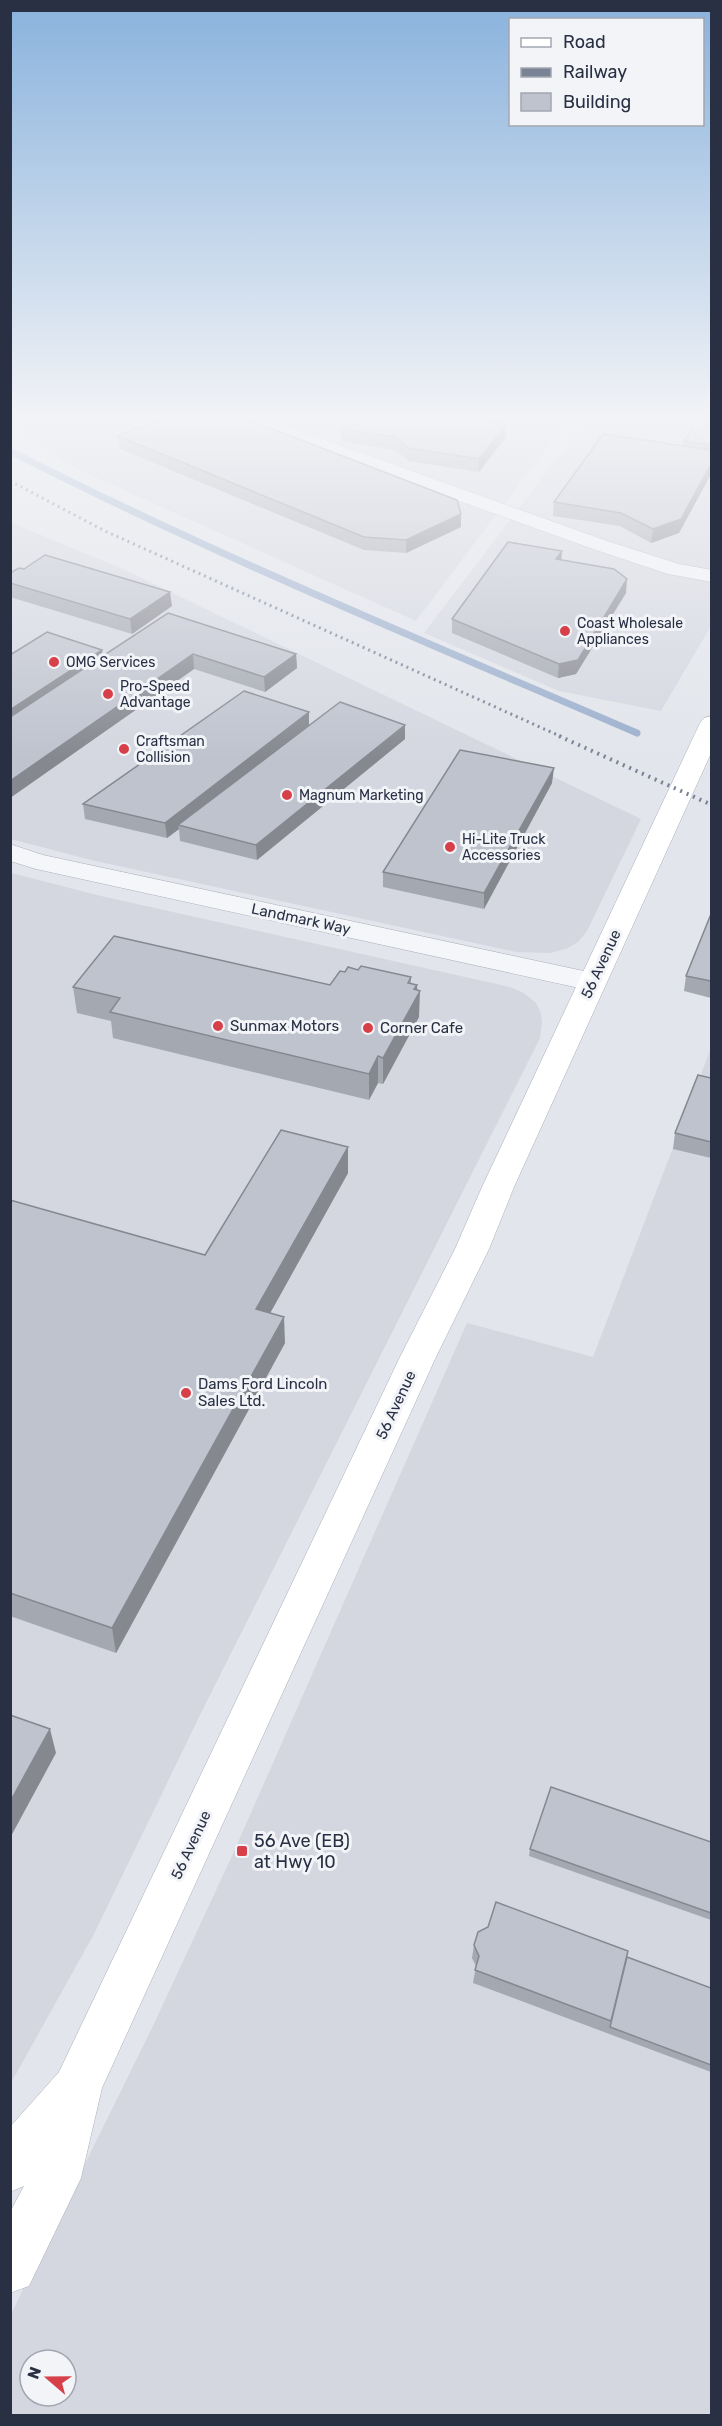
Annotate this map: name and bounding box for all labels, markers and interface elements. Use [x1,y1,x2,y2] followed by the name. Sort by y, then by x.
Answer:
[509,18,704,126] legend
[563,31,606,53] text: Road
[563,61,627,83] text: Railway
[563,91,631,113] text: Building
[577,615,683,648] place label: Coast Wholesale Appliances
[558,624,572,638] marker: Coast Wholesale Appliances
[66,654,155,671] place label: OMG Services
[47,655,61,669] marker: OMG Services
[120,678,191,711] place label: Pro-Speed Advantage
[101,687,115,701] marker: Pro-Speed Advantage
[136,733,205,766] place label: Craftsman Collision
[117,742,131,756] marker: Craftsman Collision
[299,787,424,804] place label: Magnum Marketing
[280,788,294,802] marker: Magnum Marketing
[462,831,546,864] place label: Hi-Lite Truck Accessories
[443,840,457,854] marker: Hi-Lite Truck Accessories
[250,900,352,938] street label: Landmark Way
[577,927,625,1001] street label: 56 Avenue
[230,1017,339,1035] place label: Sunmax Motors
[211,1019,225,1033] marker: Sunmax Motors
[380,1019,463,1037] place label: Corner Cafe
[361,1021,375,1035] marker: Corner Cafe
[372,1368,420,1442] street label: 56 Avenue
[198,1375,327,1410] place label: Dams Ford Lincoln Sales Ltd.
[179,1386,193,1400] marker: Dams Ford Lincoln Sales Ltd.
[167,1808,215,1882] street label: 56 Avenue
[254,1830,350,1873] place label: 56 Ave (EB) at Hwy 10
[235,1844,249,1858] marker: 56 Ave (EB) at Hwy 10
[18,2348,78,2408] north arrow
[23,2364,45,2382] text: N

